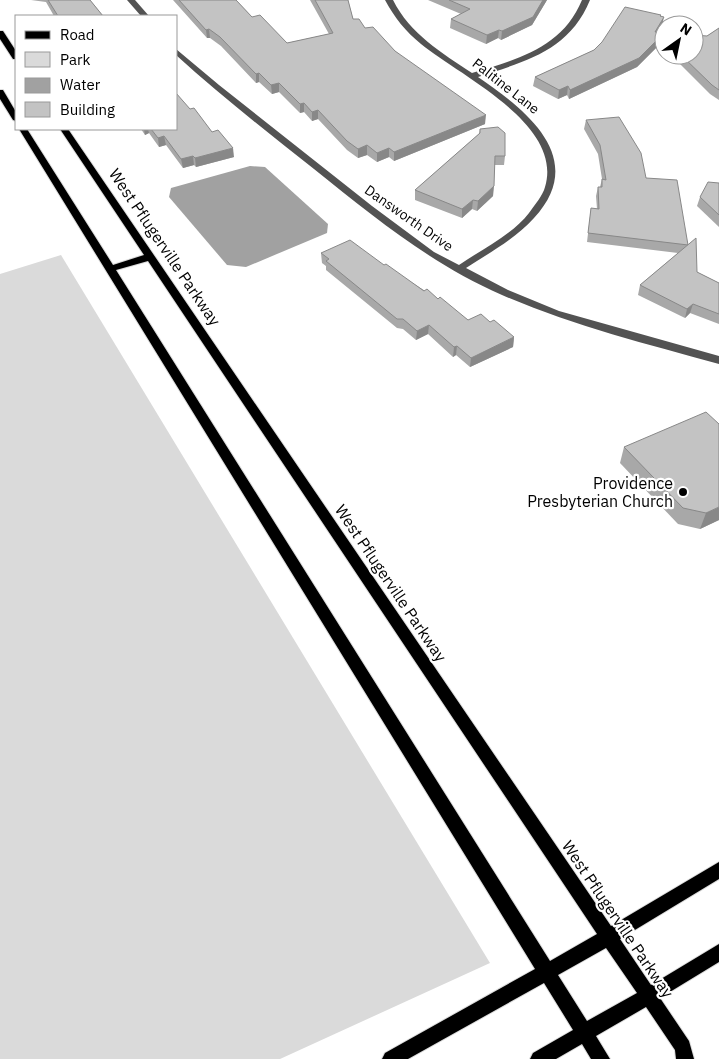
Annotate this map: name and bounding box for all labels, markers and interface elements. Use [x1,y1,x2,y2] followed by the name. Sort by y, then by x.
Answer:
[15,15,178,130] legend
[654,15,704,65] north arrow
[677,19,695,39] text: N
[60,25,95,44] text: Road
[60,50,90,69] text: Park
[469,54,544,118] street label: Palitine Lane
[60,75,101,94] text: Water
[60,100,115,119] text: Building
[105,165,225,329] street label: West Pflugerville Parkway
[361,181,457,255] street label: Dansworth Drive
[527,473,673,511] place label: Providence Presbyterian Church
[677,486,689,498] marker: Providence Presbyterian Church
[331,501,451,665] street label: West Pflugerville Parkway
[558,837,678,1001] street label: West Pflugerville Parkway

